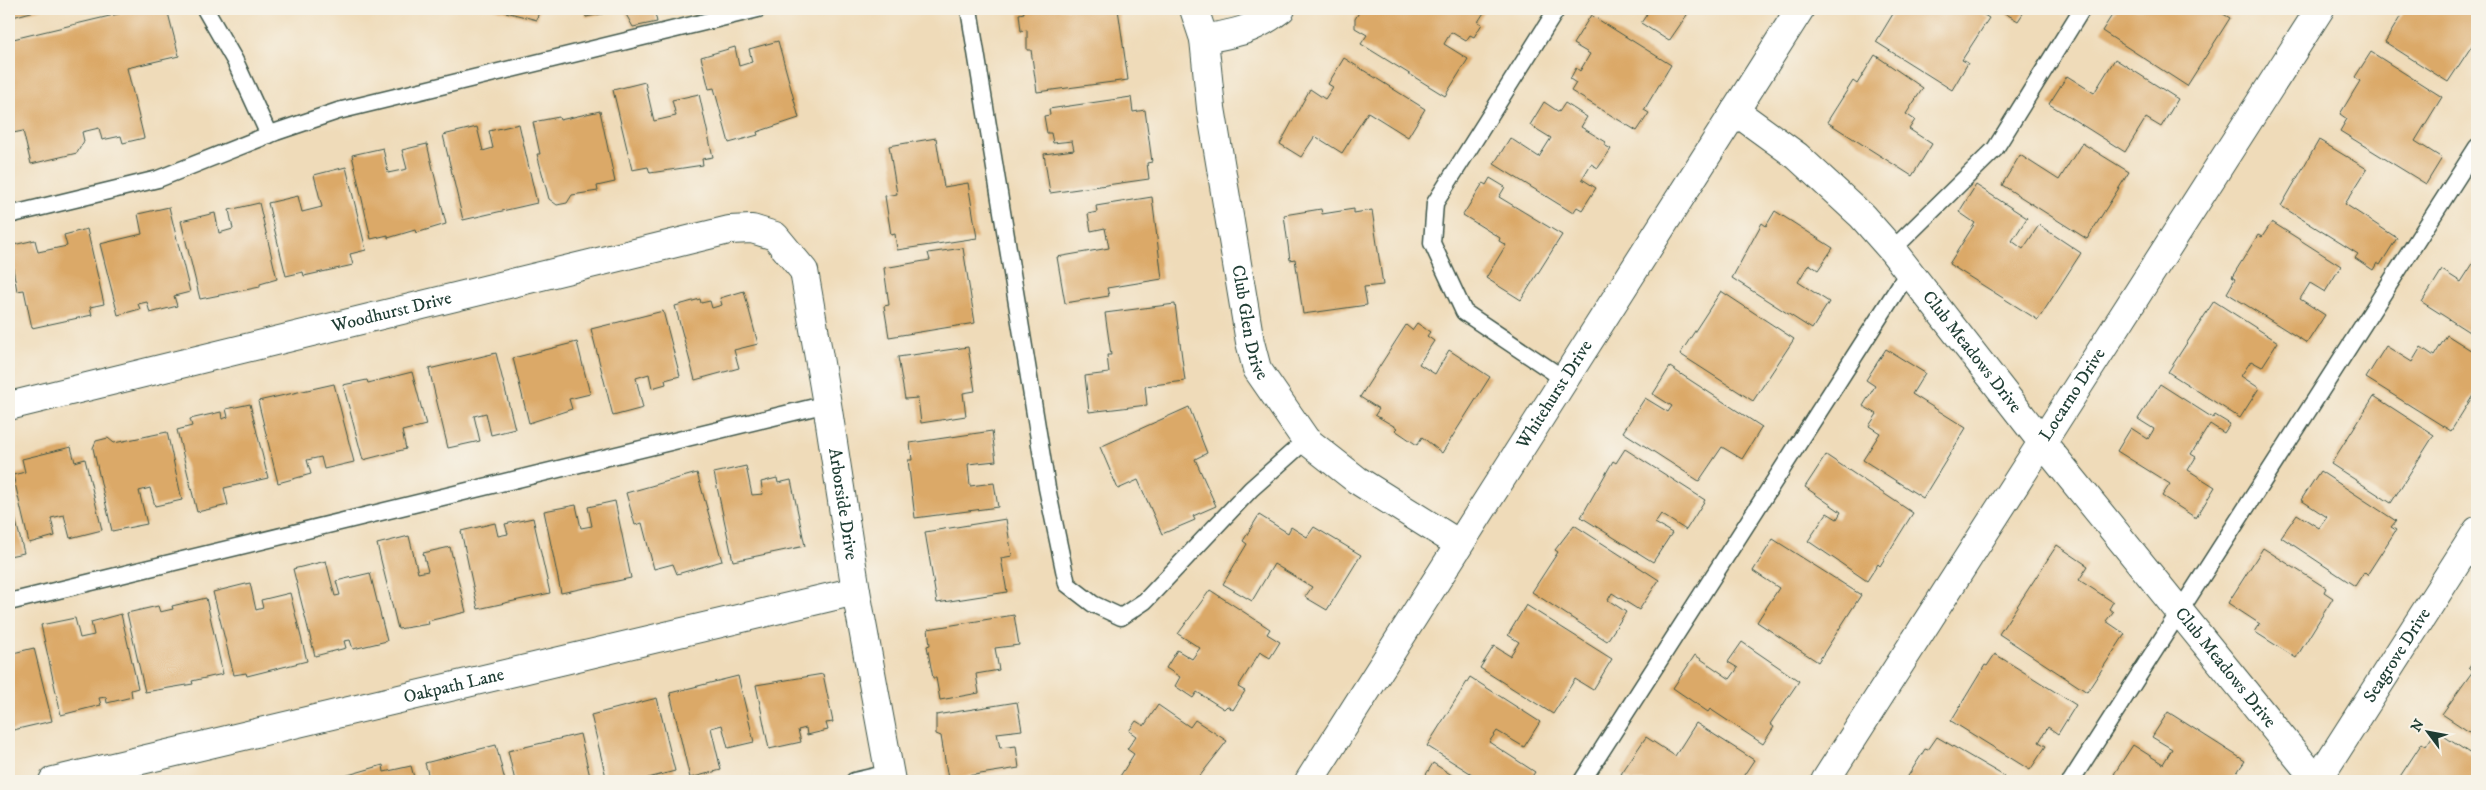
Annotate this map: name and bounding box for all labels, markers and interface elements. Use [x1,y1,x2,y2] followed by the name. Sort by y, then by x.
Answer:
[1226,263,1273,385] street label: Club Glen Drive
[329,287,454,338] street label: Woodhurst Drive
[1917,287,2026,418] street label: Club Meadows Drive
[1512,336,1598,454] street label: Whitehurst Drive
[2035,344,2111,445] street label: Locarno Drive
[823,447,862,562] street label: Arborside Drive
[2170,603,2281,733] street label: Club Meadows Drive
[2359,604,2436,707] street label: Seagrove Drive
[402,664,506,709] street label: Oakpath Lane
[2404,708,2454,758] north arrow
[2407,716,2429,735] text: N

